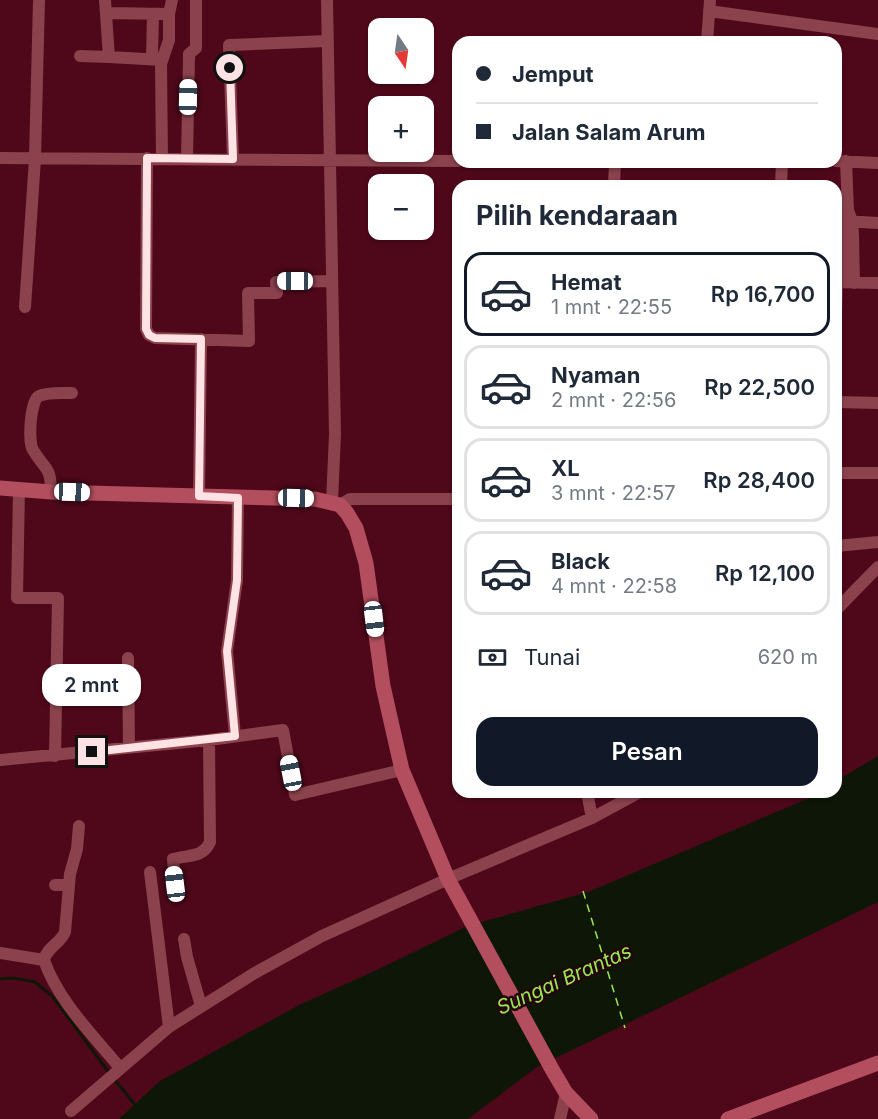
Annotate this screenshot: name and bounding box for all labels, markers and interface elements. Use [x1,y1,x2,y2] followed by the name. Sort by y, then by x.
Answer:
[368,18,434,84] north arrow
[368,18,434,240] map controls
[216,54,243,81] route start
[512,61,594,87] text: Jemput
[179,79,197,115] car
[368,96,434,162] button: +
[512,119,706,145] text: Jalan Salam Arum
[368,174,434,240] button: −
[476,199,678,232] text: Pilih kendaraan
[479,267,533,321] icon: car
[551,269,621,295] text: Hemat
[277,272,313,290] car
[711,281,815,307] text: Rp 16,700
[551,295,672,319] text: 1 mnt · 22:55
[479,360,533,414] icon: car
[551,362,640,388] text: Nyaman
[704,374,815,400] text: Rp 22,500
[551,388,676,412] text: 2 mnt · 22:56
[479,453,533,507] icon: car
[551,455,580,481] text: XL
[703,467,815,493] text: Rp 28,400
[551,481,676,505] text: 3 mnt · 22:57
[54,482,90,502] car
[278,489,314,507] car
[479,546,533,600] icon: car
[551,548,610,574] text: Black
[715,560,815,586] text: Rp 12,100
[551,574,677,598] text: 4 mnt · 22:58
[363,600,385,638] car
[476,641,509,674] icon: cash
[524,644,580,670] text: Tunai
[758,645,818,669] text: 620 m
[42,665,142,707] callout: 2 mnt
[64,673,119,697] text: 2 mnt
[476,717,818,786] button: Pesan
[78,738,105,765] route end
[279,754,303,792] car
[164,865,186,903] car
[493,939,635,1019] water label: Sungai Brantas

